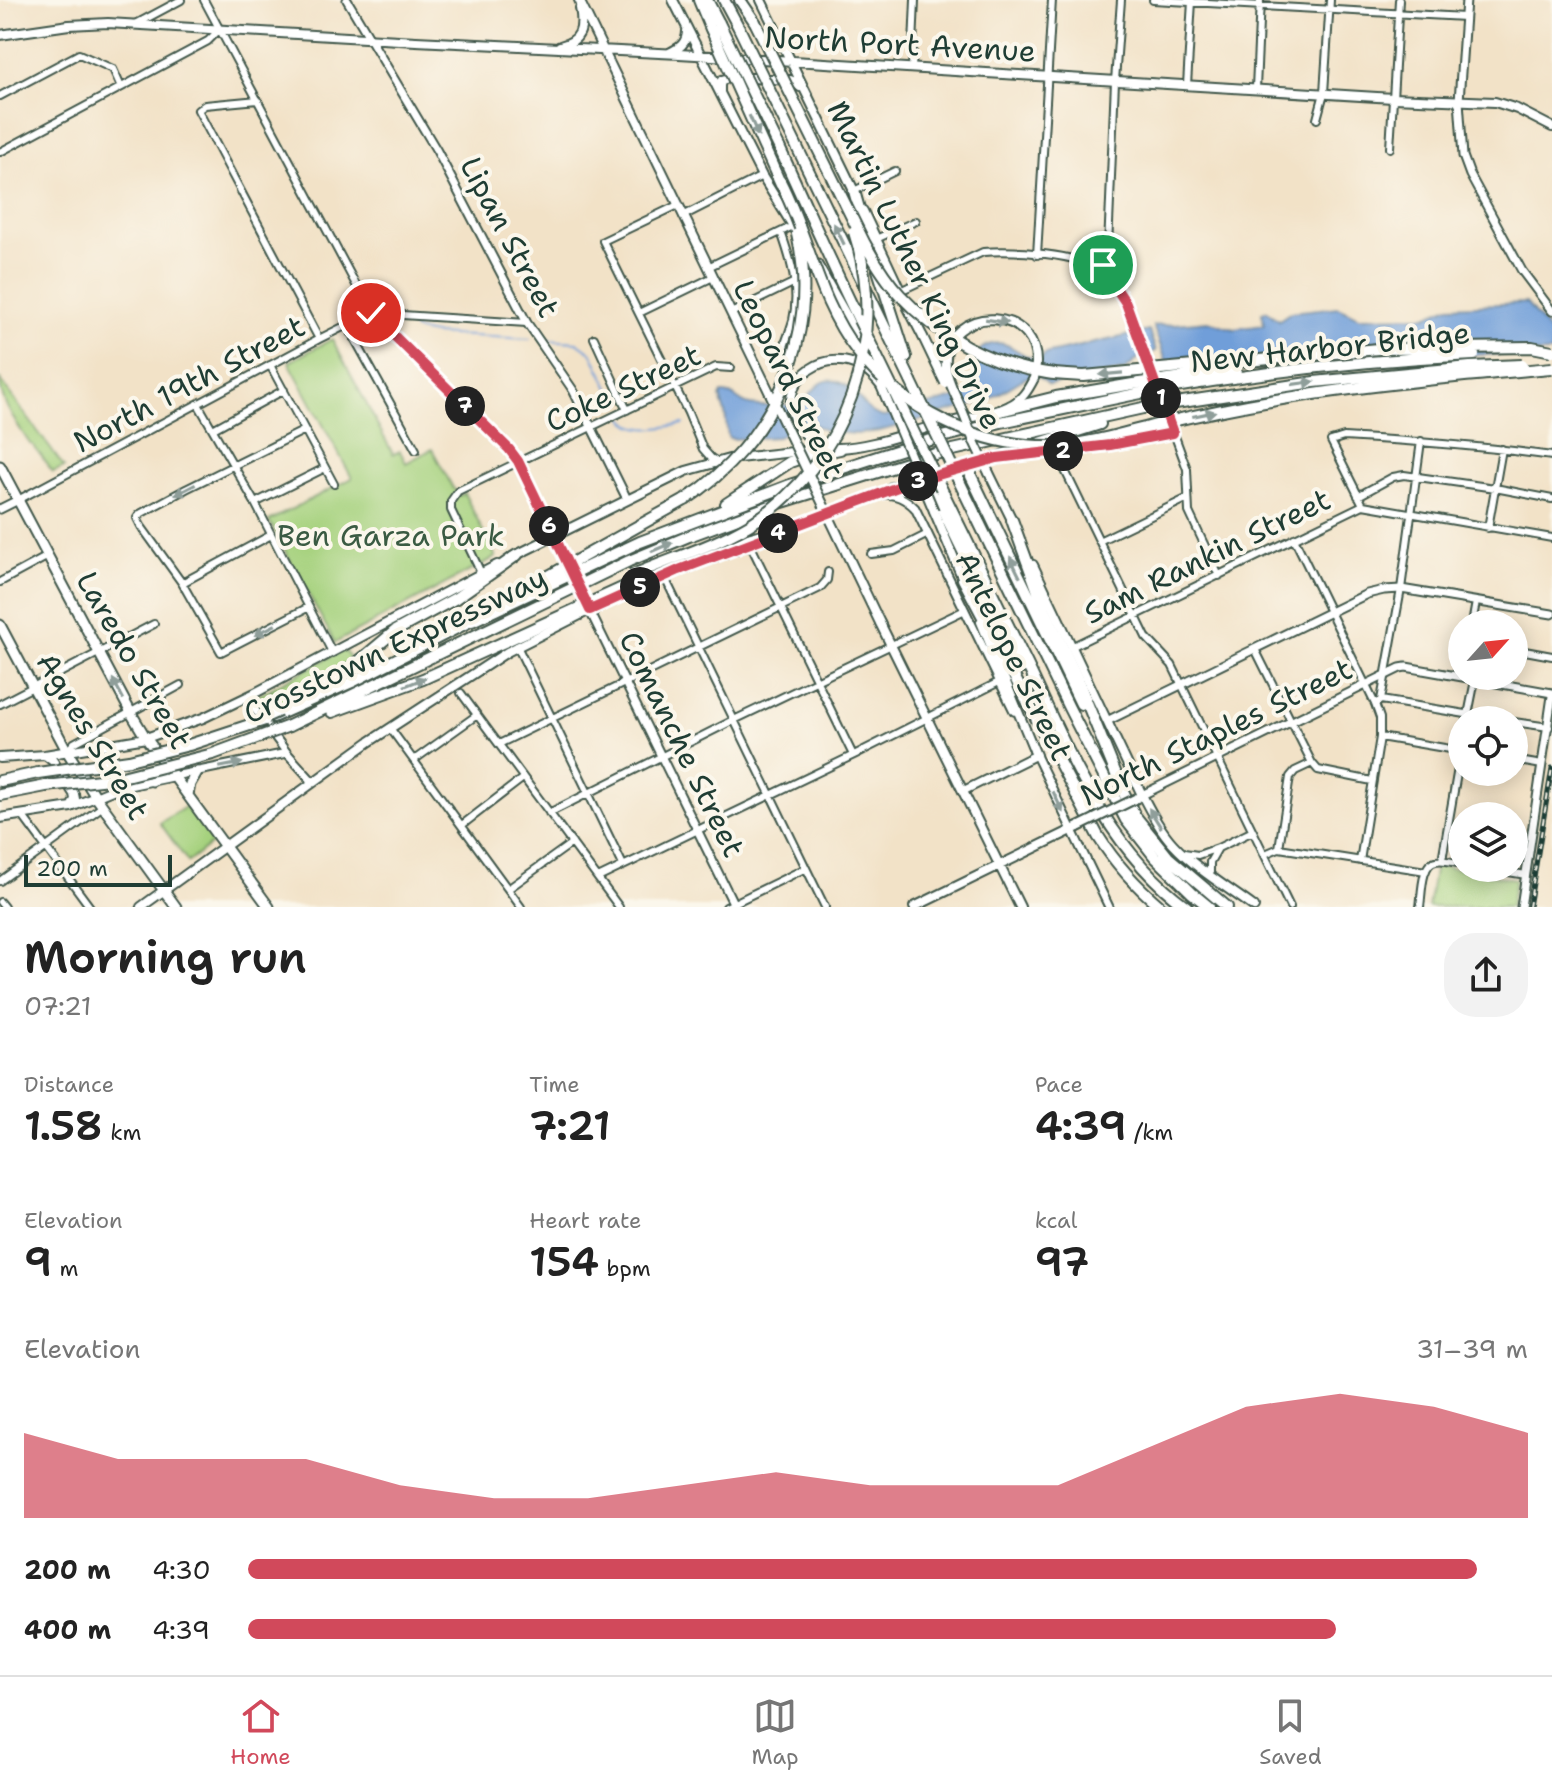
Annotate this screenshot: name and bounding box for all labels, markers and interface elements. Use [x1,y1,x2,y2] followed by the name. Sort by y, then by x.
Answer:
[763,16,1037,72] street label: North Port Avenue
[817,94,1013,436] street label: Martin Luther King Drive
[747,115,761,138] one-way arrow
[450,149,570,325] street label: Lipan Street
[833,222,846,245] one-way arrow
[1069,231,1137,299] pin
[1081,243,1125,287] icon: arrive
[723,273,855,485] street label: Leopard Street
[337,279,405,347] pin
[349,291,393,335] icon: check
[66,306,312,462] street label: North 19th Street
[1188,312,1472,382] street label: New Harbor Bridge
[985,315,1010,328] one-way arrow
[539,334,707,442] street label: Coke Street
[1098,368,1123,381] one-way arrow
[1291,376,1316,389] one-way arrow
[1141,378,1181,418] pin: 1
[1156,383,1166,412] text: 1
[445,386,485,426] pin: 7
[457,391,473,420] text: 7
[1192,407,1217,420] one-way arrow
[1043,431,1083,471] pin: 2
[1055,436,1071,465] text: 2
[898,461,938,501] pin: 3
[910,466,926,495] text: 3
[1077,479,1337,633] street label: Sam Rankin Street
[173,484,196,497] one-way arrow
[529,506,569,546] pin: 6
[541,511,557,540] text: 6
[758,513,798,553] pin: 4
[277,515,505,556] park label: Ben Garza Park
[770,518,786,547] text: 4
[650,541,674,554] one-way arrow
[946,545,1082,767] street label: Antelope Street
[1008,556,1022,579] one-way arrow
[237,557,553,733] street label: Crosstown Expressway
[67,564,201,756] street label: Laredo Street
[620,567,660,607] pin: 5
[633,572,647,601] text: 5
[1448,610,1528,690] north arrow
[1448,610,1528,882] map controls
[254,623,277,636] one-way arrow
[609,624,755,864] street label: Comanche Street
[27,645,159,827] street label: Agnes Street
[1073,648,1359,816] street label: North Staples Street
[403,675,427,688] one-way arrow
[111,678,125,700] one-way arrow
[1448,706,1528,786] button: locate
[218,758,243,771] one-way arrow
[1051,791,1065,814] one-way arrow
[1448,802,1528,882] button: layers
[1148,808,1163,829] one-way arrow
[24,851,172,887] scale bar
[36,854,108,883] text: 200 m
[24,928,307,987] text: Morning run
[1444,933,1528,1017] button: share
[24,988,92,1023] text: 07:21
[24,1070,114,1099] text: Distance
[529,1070,580,1099] text: Time
[1035,1070,1083,1099] text: Pace
[24,1099,103,1153] text: 1.58
[529,1099,611,1153] text: 7:21
[1035,1099,1127,1153] text: 4:39
[103,1118,141,1147] text: km
[1127,1118,1173,1147] text: /km
[24,1206,122,1235] text: Elevation
[529,1206,641,1235] text: Heart rate
[1035,1206,1077,1235] text: kcal
[24,1235,52,1289] text: 9
[529,1235,599,1289] text: 154
[1035,1235,1089,1289] text: 97
[52,1254,78,1283] text: m
[599,1254,651,1283] text: bpm
[24,1331,140,1366] text: Elevation
[1416,1331,1528,1366] text: 31–39 m
[24,1552,111,1587] text: 200 m
[152,1552,211,1587] text: 4:30
[24,1612,111,1647] text: 400 m
[152,1612,210,1647] text: 4:39
[230,1694,291,1771] tab: Home
[751,1694,799,1771] tab: Map
[1259,1694,1322,1771] tab: Saved

